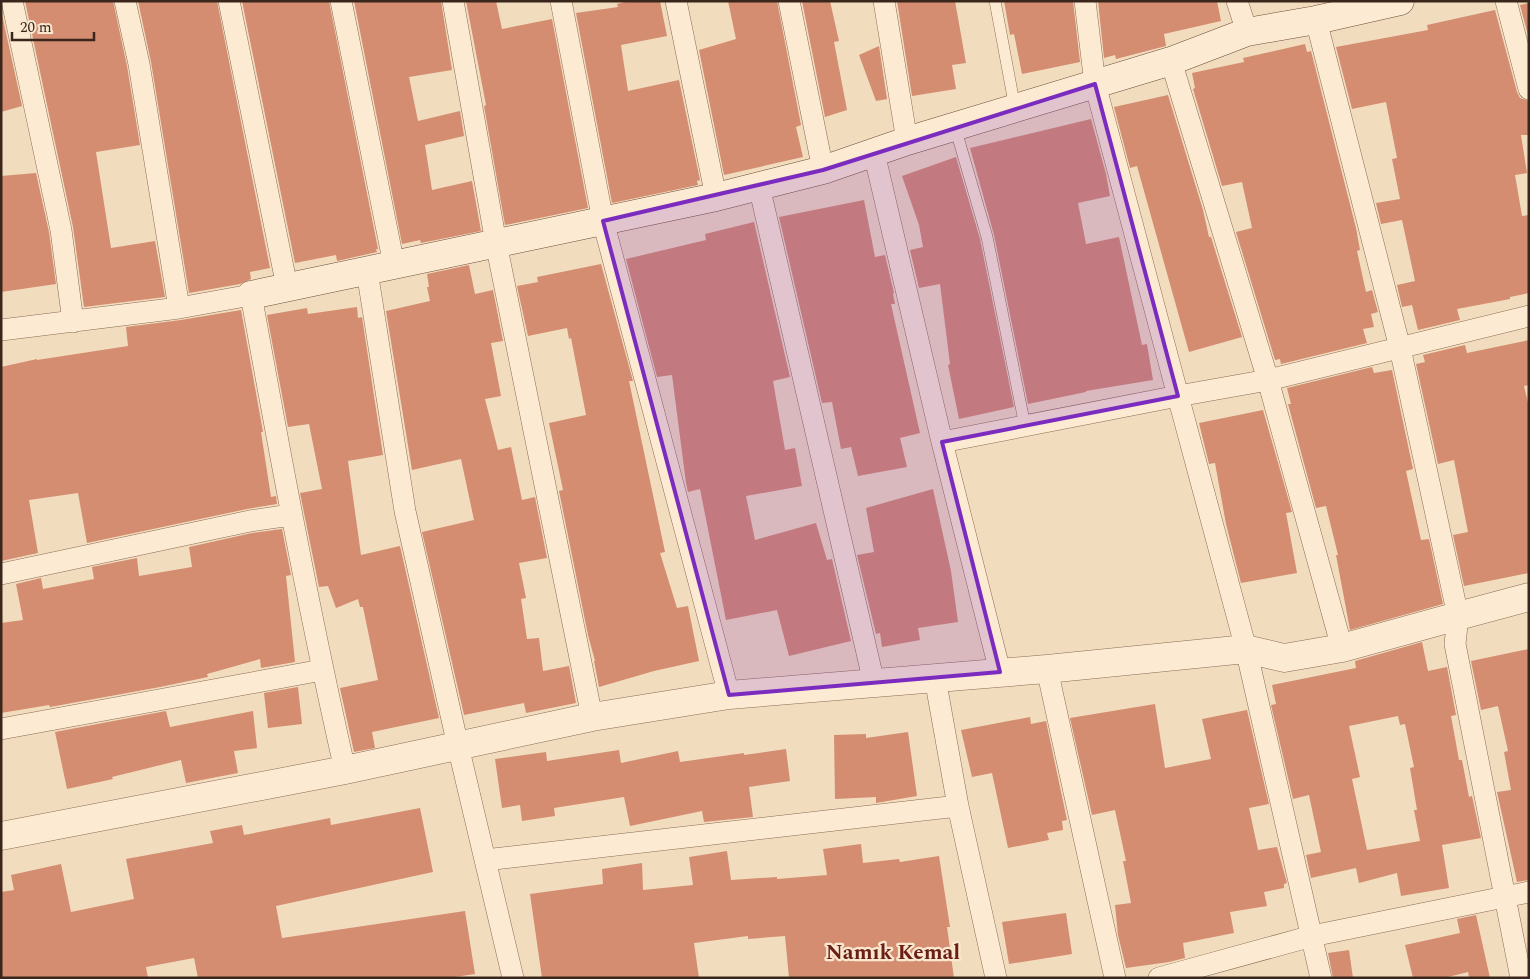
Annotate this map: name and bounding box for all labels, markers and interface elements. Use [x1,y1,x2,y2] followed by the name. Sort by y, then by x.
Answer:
[12,10,95,42] scale bar
[20,16,52,39] text: 20 m
[826,937,960,969] district label: Namık Kemal

